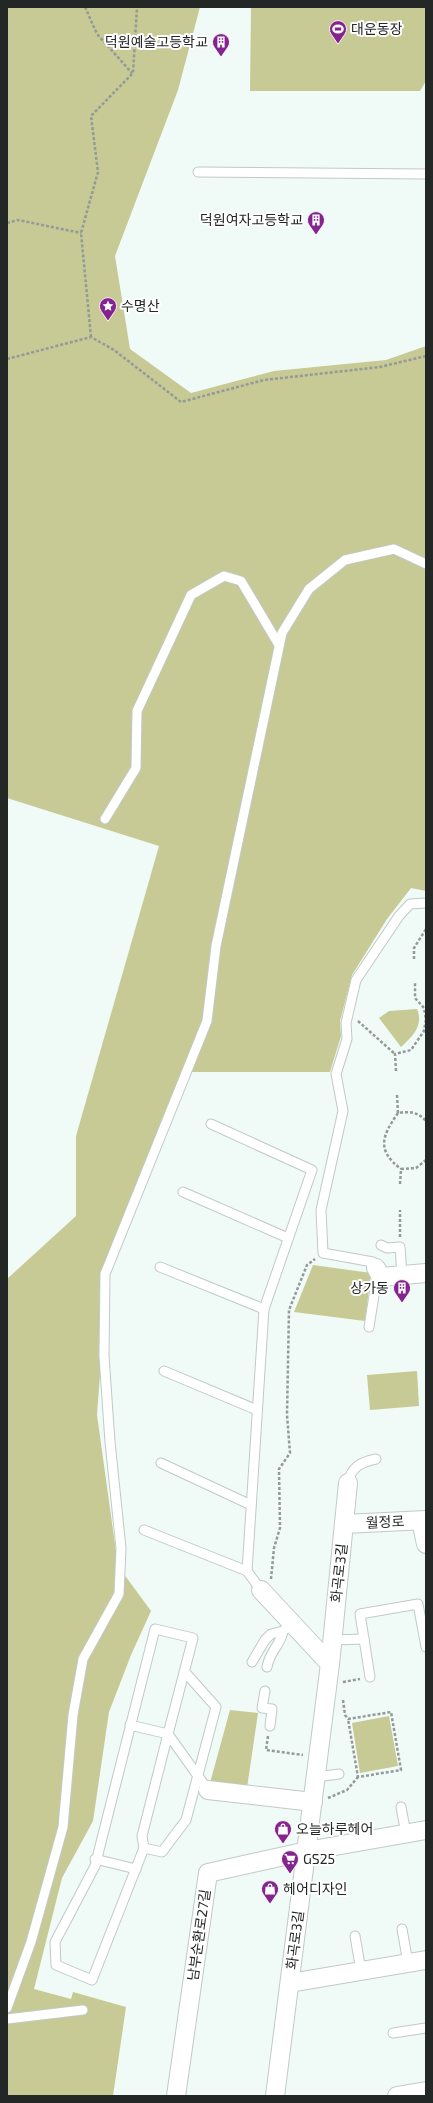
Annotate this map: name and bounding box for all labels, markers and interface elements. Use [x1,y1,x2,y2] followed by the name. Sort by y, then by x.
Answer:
[328,19,348,44] sports icon: 대운동장
[351,20,403,37] place label: 대운동장
[211,32,231,57] building icon: 덕원예술고등학교
[105,33,208,50] place label: 덕원예술고등학교
[306,210,326,235] building icon: 덕원여자고등학교
[200,211,303,228] place label: 덕원여자고등학교
[98,296,118,321] place icon: 수명산
[121,297,160,314] place label: 수명산
[392,1278,412,1303] building icon: 상가동
[350,1279,389,1296] place label: 상가동
[365,1512,405,1531] street label: 월정로
[327,1543,350,1603] street label: 화곡로3길
[273,1819,293,1844] shop icon: 오늘하루헤어
[296,1820,373,1837] place label: 오늘하루헤어
[280,1849,300,1874] supermarket icon: GS25
[303,1850,335,1867] place label: GS25
[260,1879,280,1904] shop icon: 헤어디자인
[283,1880,347,1897] place label: 헤어디자인
[184,1888,213,1982] street label: 남부순환로27길
[282,1909,307,1970] street label: 화곡로3길

